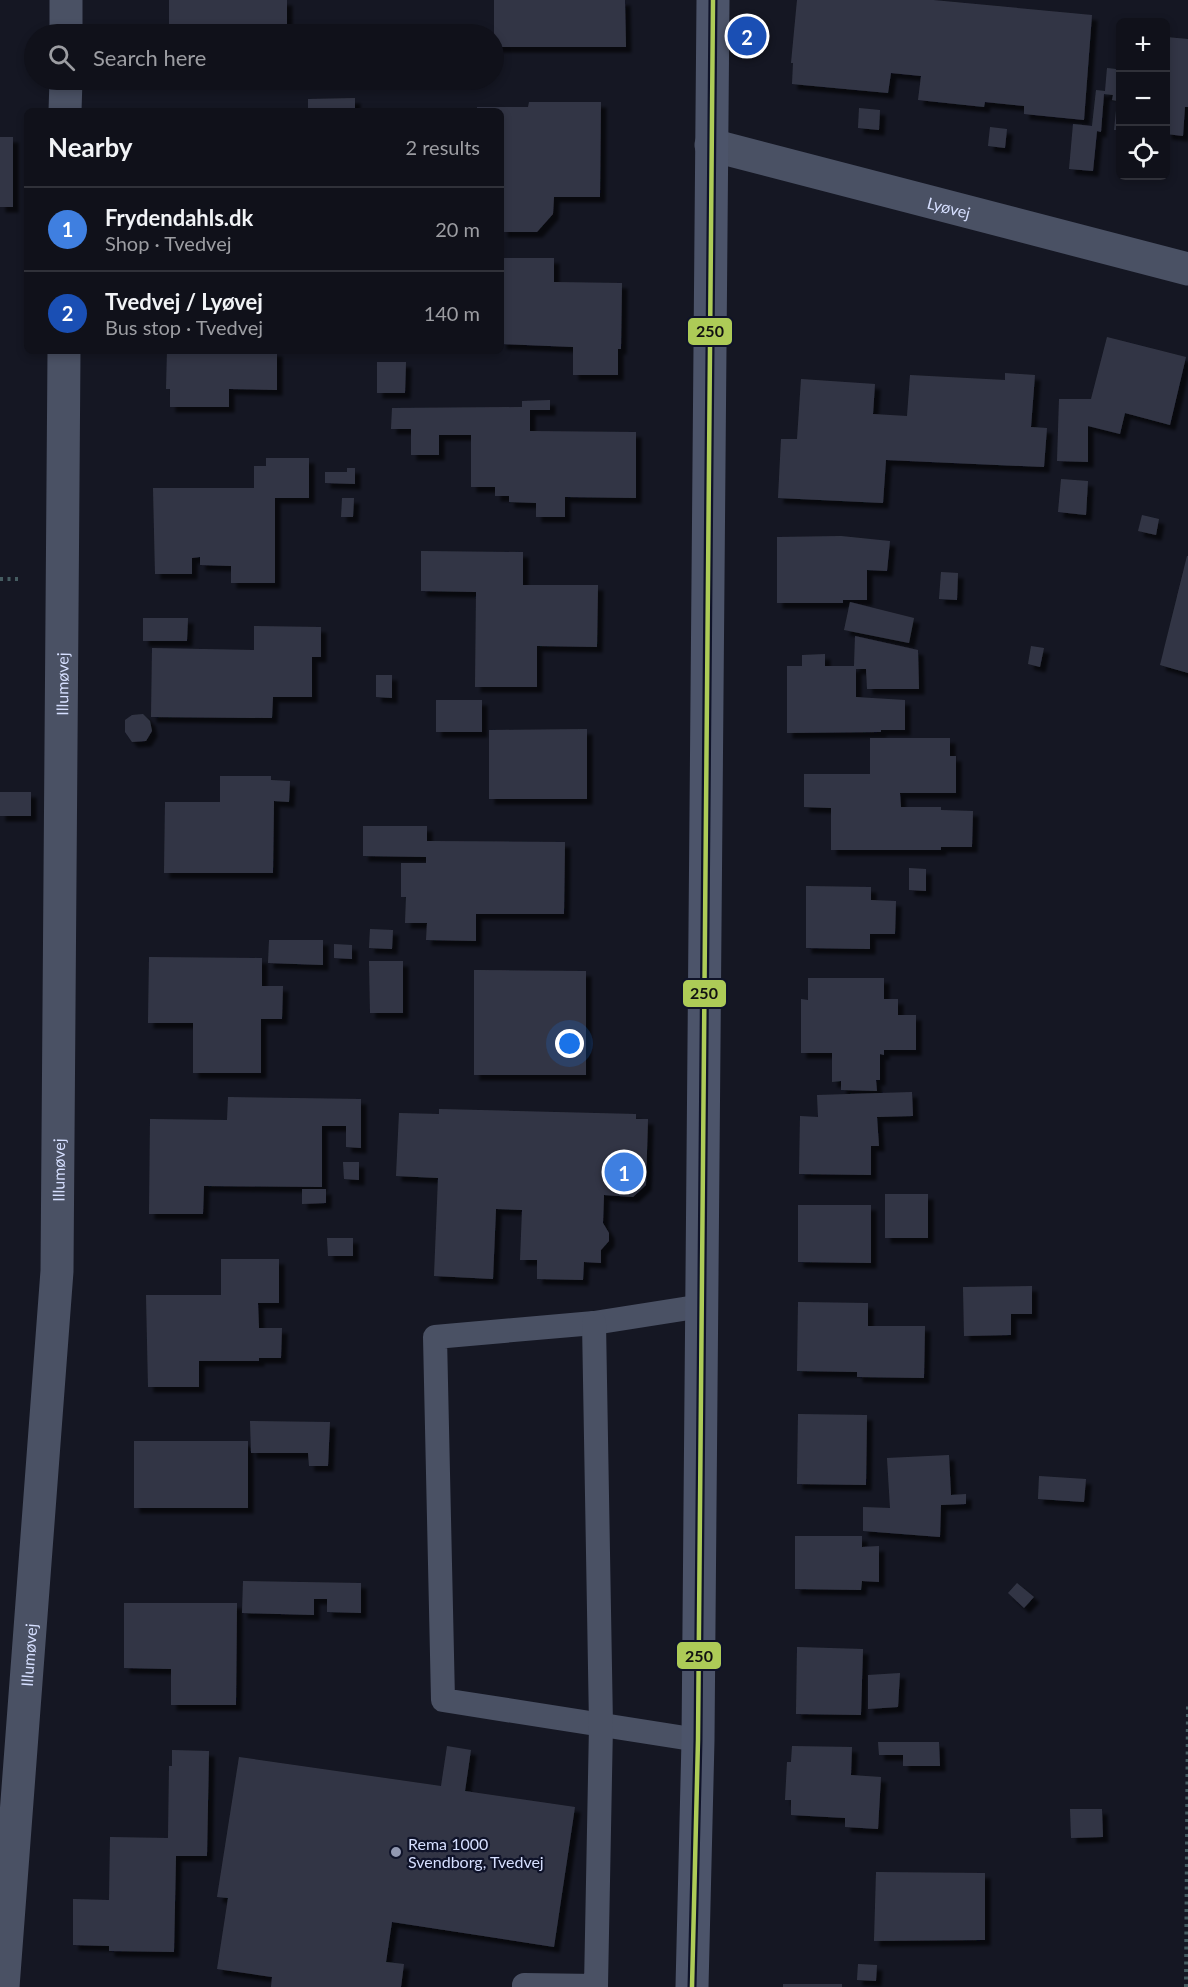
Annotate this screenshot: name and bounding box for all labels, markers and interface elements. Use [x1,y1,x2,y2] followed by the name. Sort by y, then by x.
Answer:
[728,14,766,58] pin: 2
[1116,18,1170,180] map controls
[1116,18,1170,72] button: +
[24,24,504,90] search box
[45,41,78,74] icon: search
[93,44,206,71] text: Search here
[1116,72,1170,126] button: −
[1116,126,1170,180] button: locate
[48,131,133,163] text: Nearby
[405,135,480,159] text: 2 results
[925,192,973,222] street label: Lyøvej
[105,204,253,231] text: Frydendahls.dk
[62,217,73,241] text: 1
[435,217,480,241] text: 20 m
[105,231,232,255] text: Shop · Tvedvej
[105,288,263,315] text: Tvedvej / Lyøvej
[62,301,73,325] text: 2
[424,301,480,325] text: 140 m
[105,315,263,339] text: Bus stop · Tvedvej
[687,317,733,346] line badge: 250
[696,321,724,340] text: 250
[52,652,71,716] street label: Illumøvej
[682,979,727,1008] line badge: 250
[690,983,718,1002] text: 250
[555,1029,584,1058] your location
[48,1138,68,1202] street label: Illumøvej
[604,1150,644,1194] pin: 1
[16,1623,40,1687] street label: Illumøvej
[676,1641,722,1670] line badge: 250
[685,1646,713,1665] text: 250
[408,1834,544,1871] place label: Rema 1000 Svendborg, Tvedvej
[389,1845,403,1859] marker: Rema 1000 Svendborg, Tvedvej

